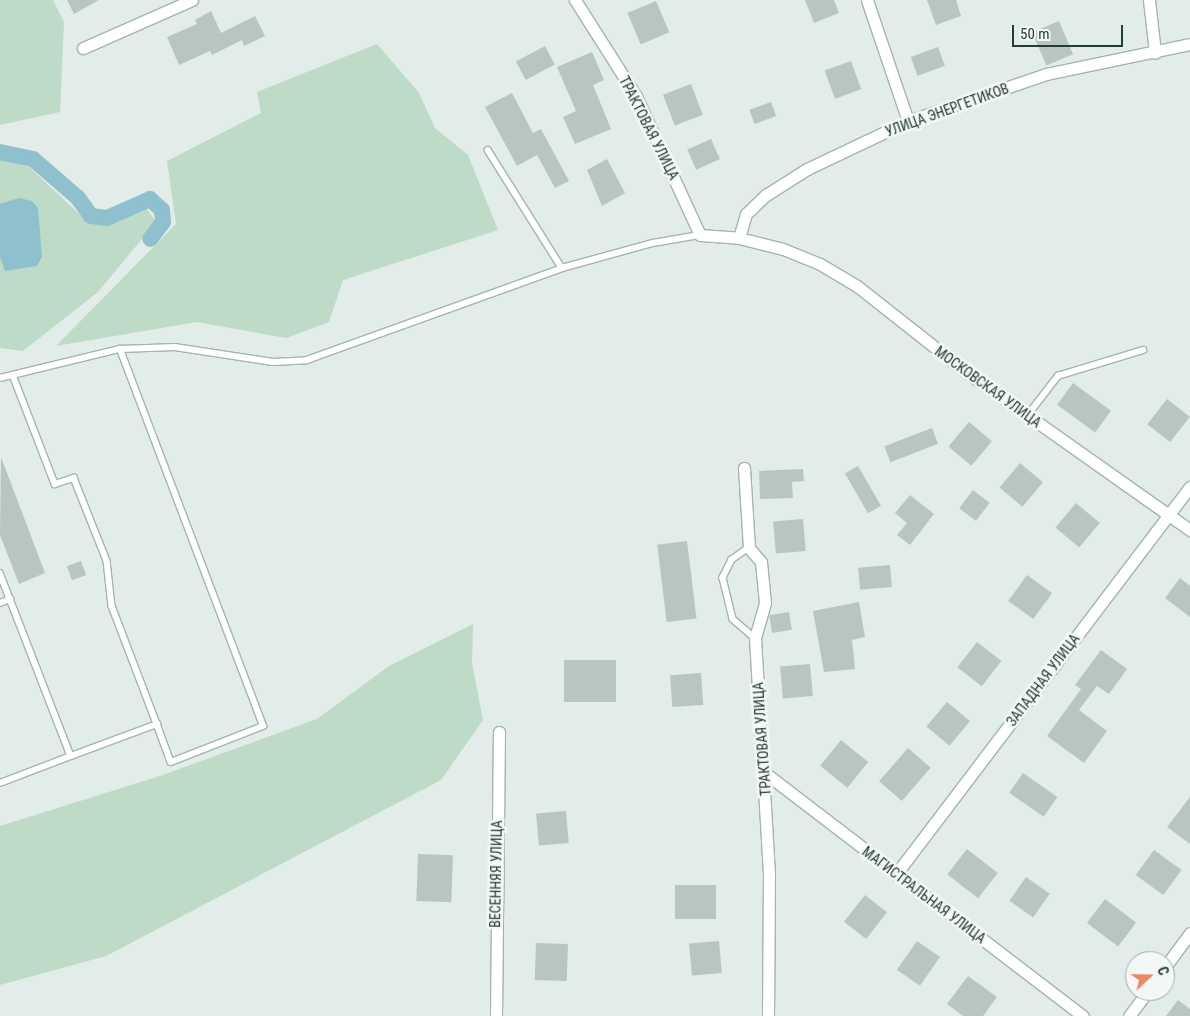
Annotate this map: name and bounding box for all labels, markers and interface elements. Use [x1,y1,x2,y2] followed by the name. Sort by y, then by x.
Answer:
[1015,15,1126,47] scale bar
[1020,25,1050,43] text: 50 m
[616,73,682,183] street label: ТРАКТОВАЯ УЛИЦА
[883,80,1011,140] street label: УЛИЦА ЭНЕРГЕТИКОВ
[932,343,1044,431] street label: МОСКОВСКАЯ УЛИЦА
[1003,631,1083,729] street label: ЗАПАДНАЯ УЛИЦА
[750,682,774,796] street label: ТРАКТОВАЯ УЛИЦА
[487,820,505,928] street label: ВЕСЕННЯЯ УЛИЦА
[859,843,989,947] street label: МАГИСТРАЛЬНАЯ УЛИЦА
[1125,951,1175,1001] north arrow
[1154,964,1172,978] text: С

